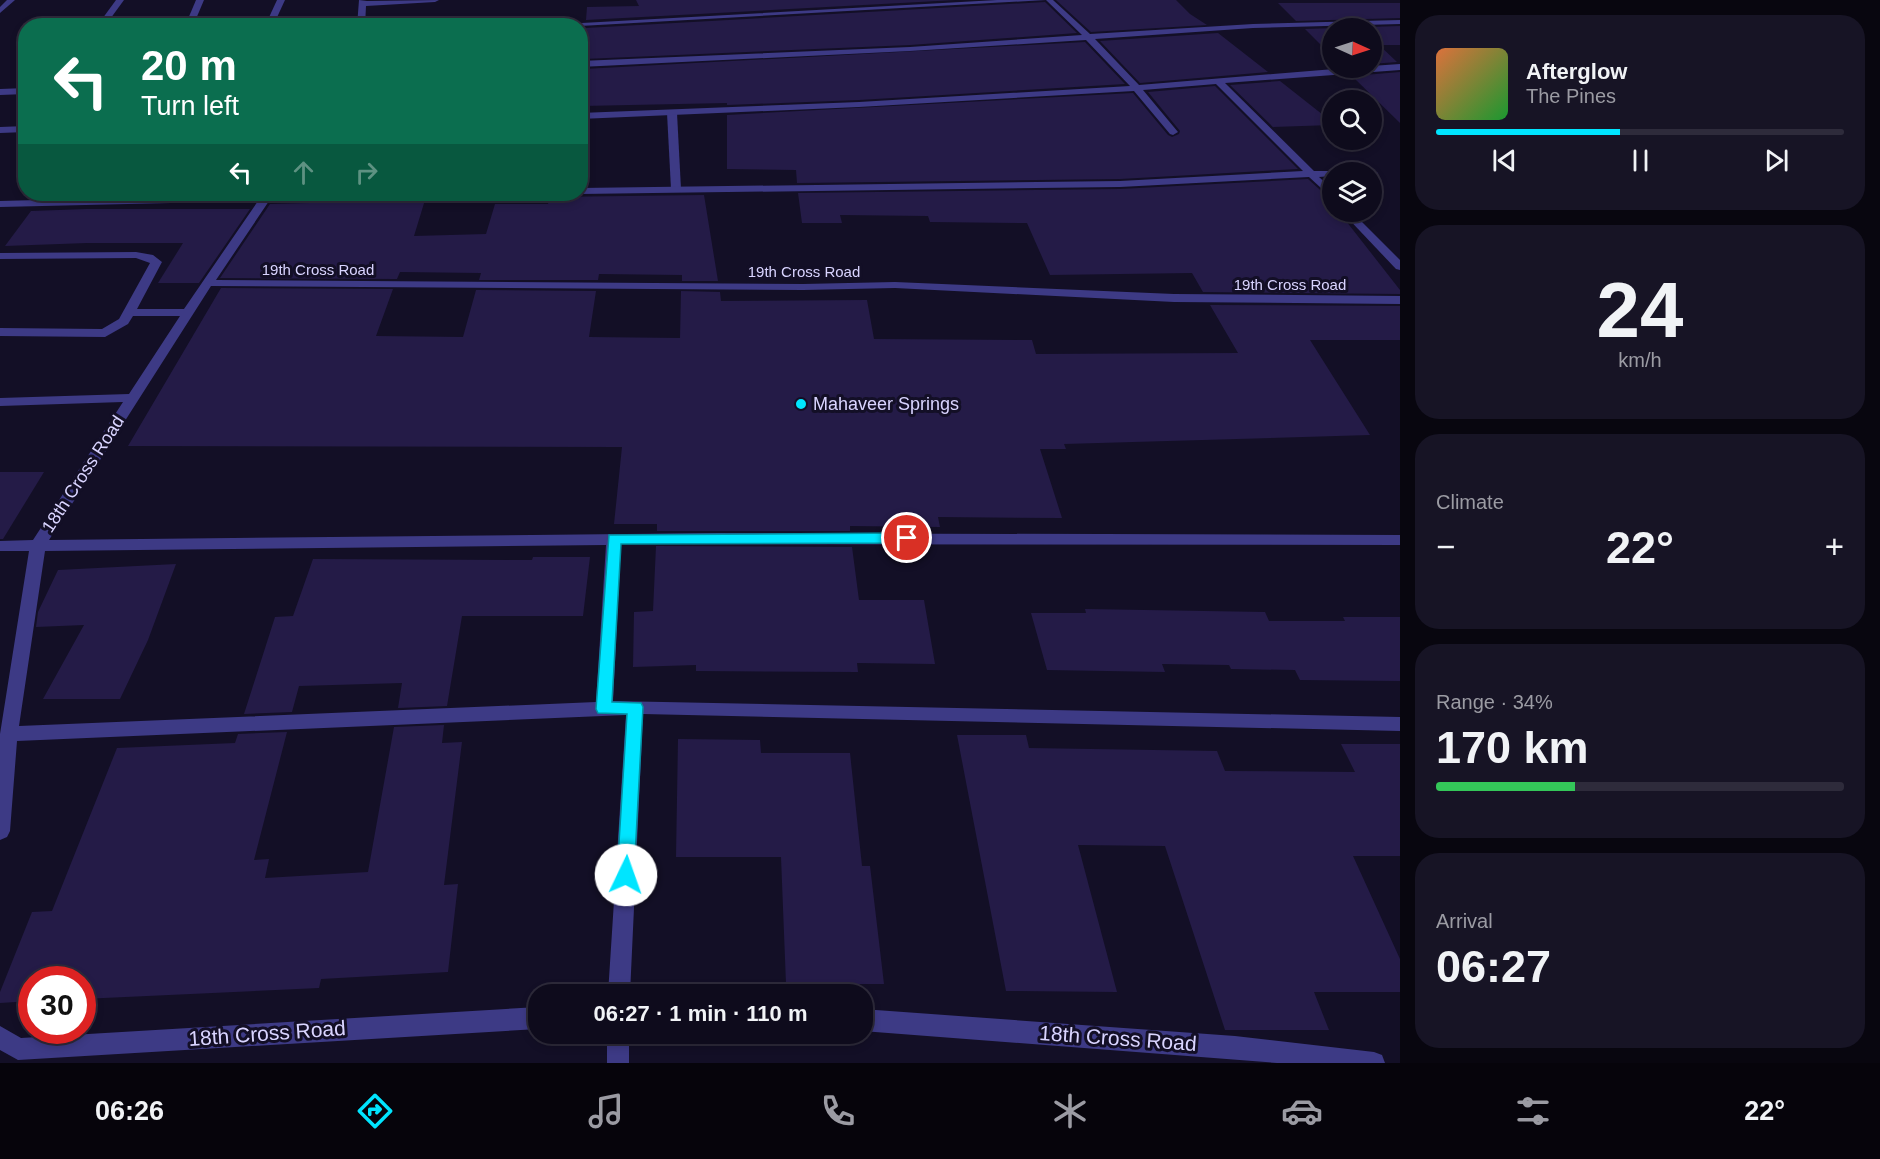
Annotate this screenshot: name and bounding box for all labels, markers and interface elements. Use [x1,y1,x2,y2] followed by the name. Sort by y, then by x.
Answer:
[1322,18,1382,78] north arrow
[1322,18,1382,222] map controls
[42,42,120,120] icon: left
[141,42,237,89] text: 20 m
[1526,59,1627,84] text: Afterglow
[1526,85,1616,107] text: The Pines
[1322,90,1382,150] button: search
[141,91,239,121] text: Turn left
[1488,144,1521,177] icon: previous
[1624,144,1657,177] icon: pause
[1760,144,1793,177] icon: next
[224,156,257,189] icon: left
[287,156,320,189] icon: ahead
[350,156,383,189] icon: right
[1322,162,1382,222] button: layers
[262,261,374,278] street label: 19th Cross Road
[748,263,860,280] street label: 19th Cross Road
[1597,266,1683,354] text: 24
[1234,276,1346,293] street label: 19th Cross Road
[1618,349,1662,371] text: km/h
[813,394,959,414] place label: Mahaveer Springs
[794,397,808,411] marker: Mahaveer Springs
[38,412,128,536] street label: 18th Cross Road
[1436,491,1504,513] text: Climate
[881,512,932,563] pin
[890,521,923,554] icon: arrive
[1606,522,1674,573] text: 22°
[1436,528,1455,565] text: −
[1825,528,1844,565] text: +
[1436,691,1553,713] text: Range · 34%
[1436,722,1589,773] text: 170 km
[594,843,658,907] position arrow
[1436,910,1493,932] text: Arrival
[1436,941,1551,992] text: 06:27
[18,966,96,1044] speed limit sign: 30
[594,1001,808,1026] text: 06:27 · 1 min · 110 m
[188,1016,346,1050] street label: 18th Cross Road
[1039,1021,1197,1055] street label: 18th Cross Road
[354,1090,396,1132] icon: directions
[585,1090,627,1132] icon: music
[817,1090,859,1132] icon: phone
[1049,1090,1091,1132] icon: climate
[1281,1090,1323,1132] icon: car
[1512,1090,1554,1132] icon: filters
[95,1096,164,1126] text: 06:26
[1744,1096,1785,1126] text: 22°

